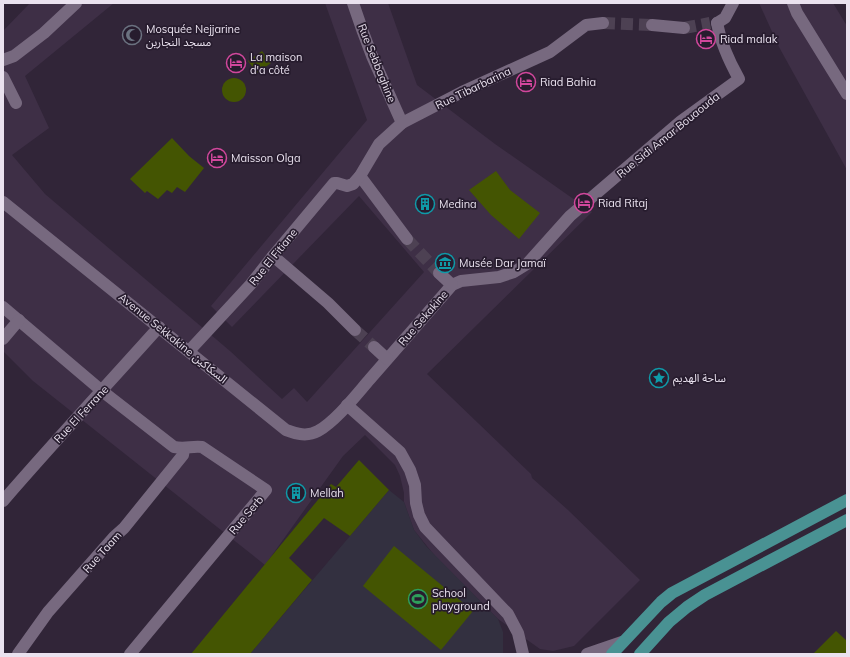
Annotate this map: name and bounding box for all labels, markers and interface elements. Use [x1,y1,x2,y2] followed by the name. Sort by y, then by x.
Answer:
[146,22,240,49] place label: Mosquée Nejjarine مسجد النجارين
[355,22,399,104] street label: Rue Sebbaghine
[121,24,143,46] mosque icon: Mosquée Nejjarine مسجد النجارين
[695,28,717,50] hotel icon: Riad malak
[720,32,778,46] place label: Riad malak
[250,50,303,77] place label: La maison d'a côté
[225,52,247,74] hotel icon: La maison d'a côté
[433,64,513,112] street label: Rue Tibarbarina
[515,71,537,93] hotel icon: Riad Bahia
[540,75,596,89] place label: Riad Bahia
[614,89,722,181] street label: Rue Sidi Amar Bouaouda
[206,147,228,169] hotel icon: Maisson Olga
[231,151,301,165] place label: Maisson Olga
[573,192,595,214] hotel icon: Riad Ritaj
[414,193,436,215] building icon: Medina
[598,196,648,210] place label: Riad Ritaj
[439,197,477,211] place label: Medina
[246,226,300,288] street label: Rue El Fitiane
[434,252,456,274] museum icon: Musée Dar Jamaï
[459,256,546,270] place label: Musée Dar Jamaï
[395,288,451,348] street label: Rue Sekakine
[116,290,230,386] street label: Avenue Sekkakine السكاكين
[648,367,670,389] place icon: ساحة الهديم
[673,371,726,387] place label: ساحة الهديم
[51,382,111,446] street label: Rue El Ferrane
[285,482,307,504] building icon: Mellah
[310,486,344,500] place label: Mellah
[226,492,266,537] street label: Rue Serb
[80,528,124,576] street label: Rue Taam
[432,586,490,613] place label: School playground
[407,588,429,610] sports icon: School playground

